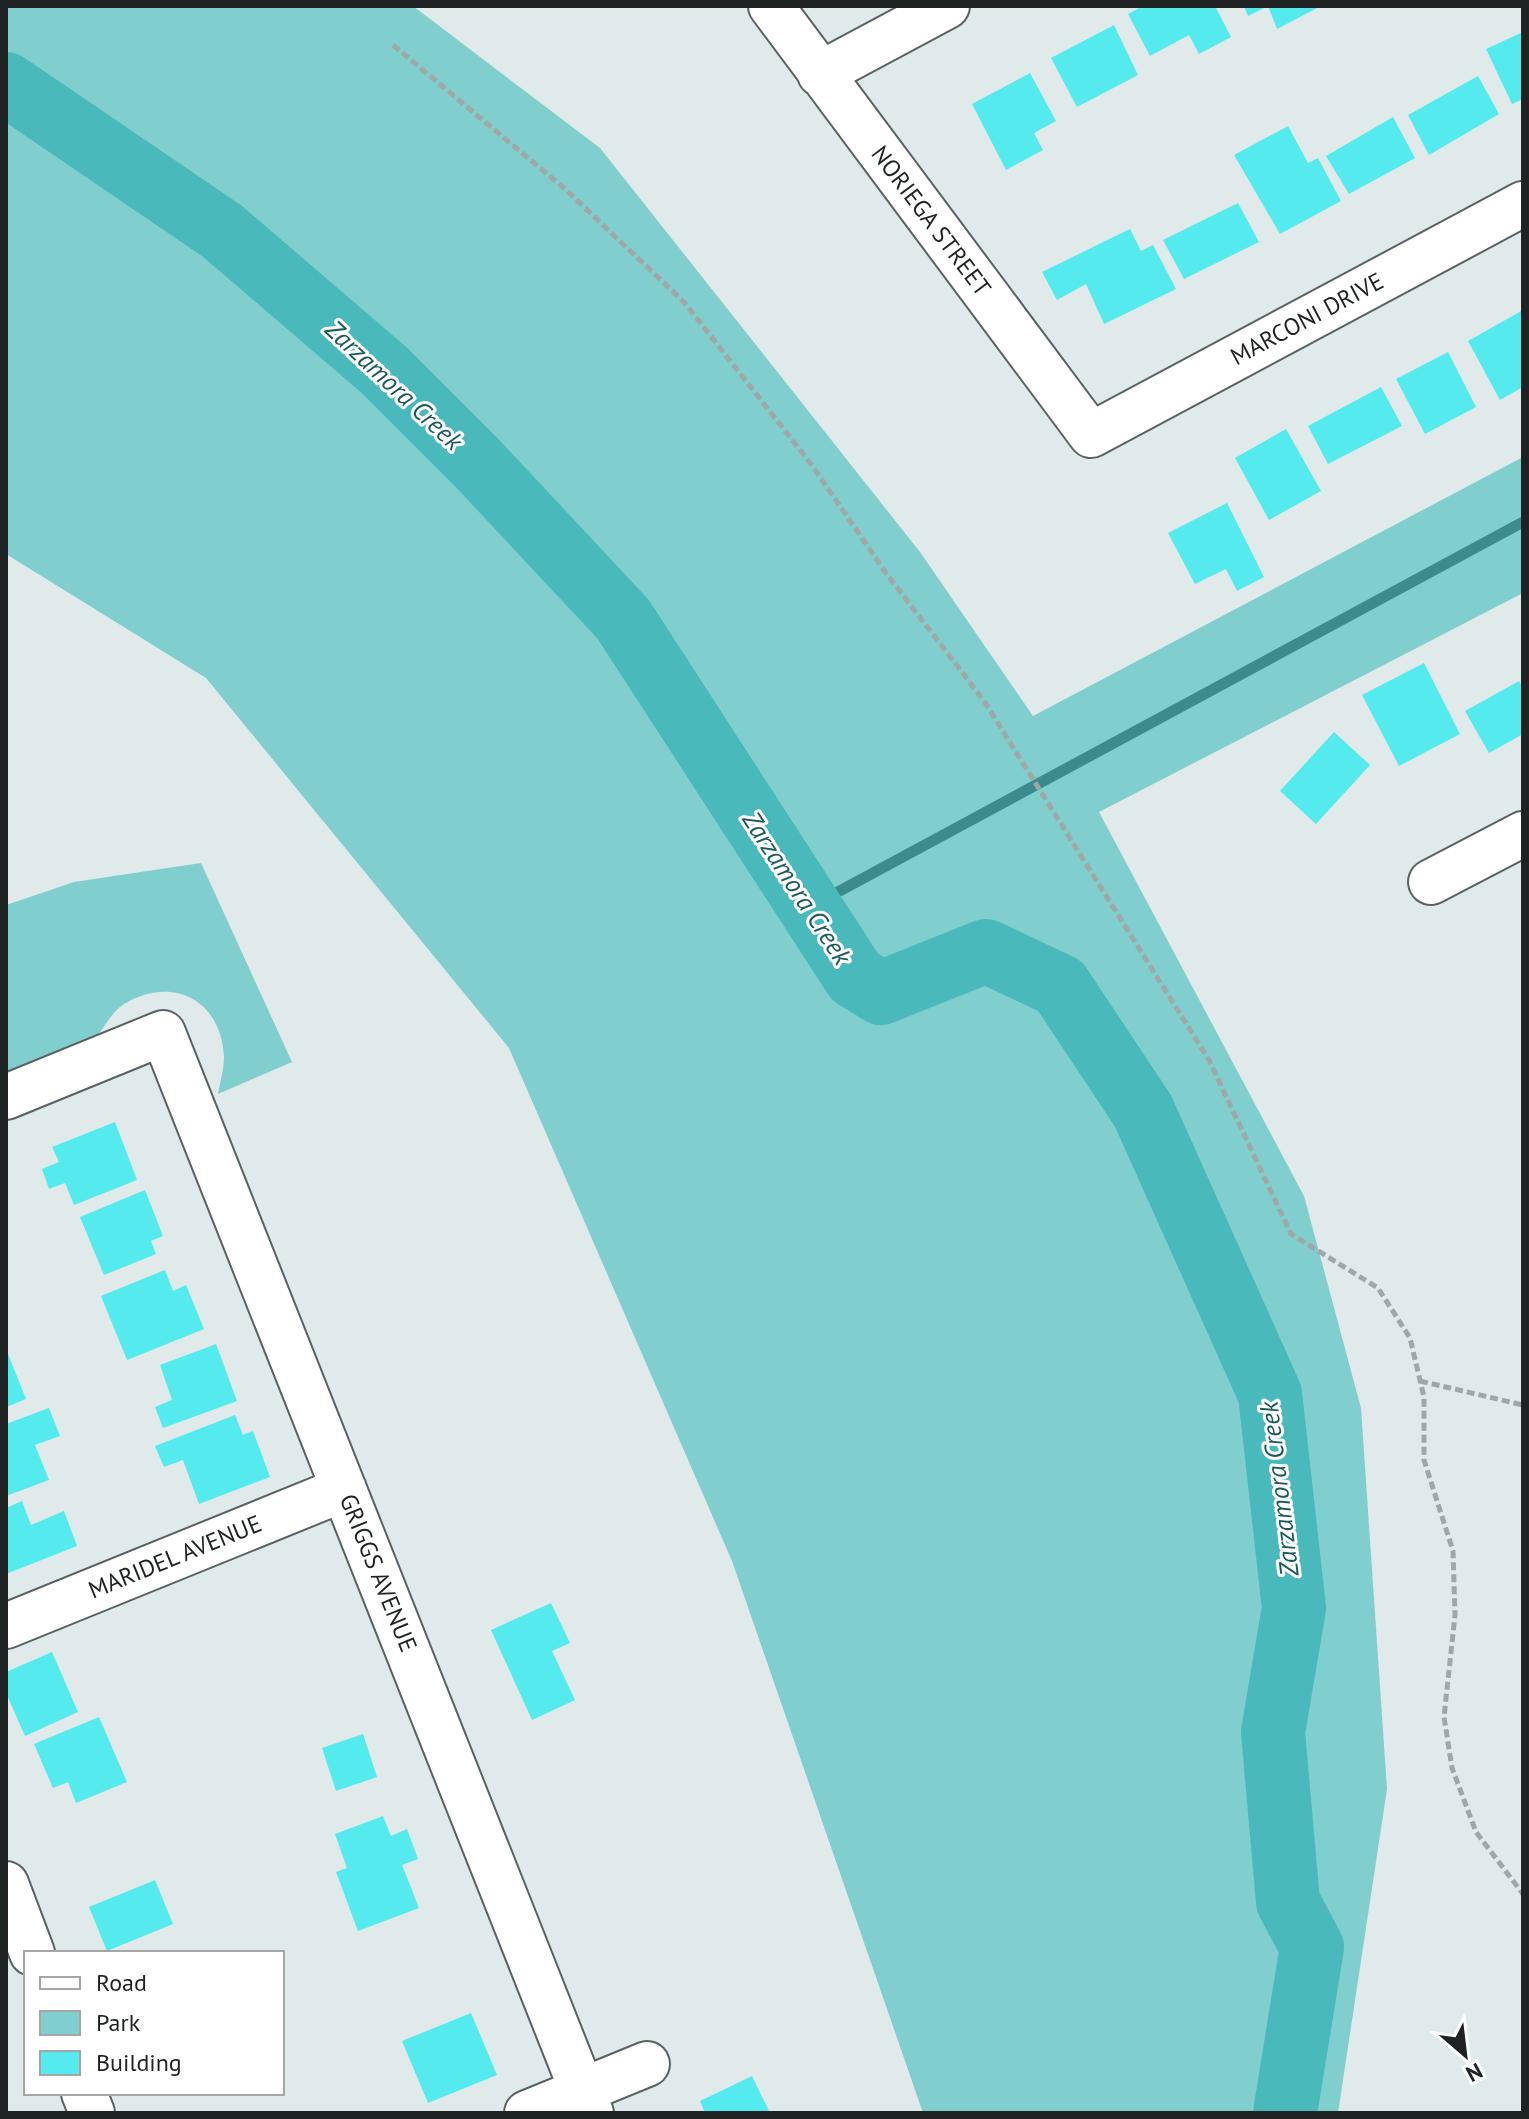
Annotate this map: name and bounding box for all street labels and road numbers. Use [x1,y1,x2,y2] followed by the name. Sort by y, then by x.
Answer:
[865,139,998,302] street label: NORIEGA STREET
[1225,265,1389,372] street label: MARCONI DRIVE
[333,1489,424,1656] street label: GRIGGS AVENUE
[84,1508,266,1605] street label: MARIDEL AVENUE

